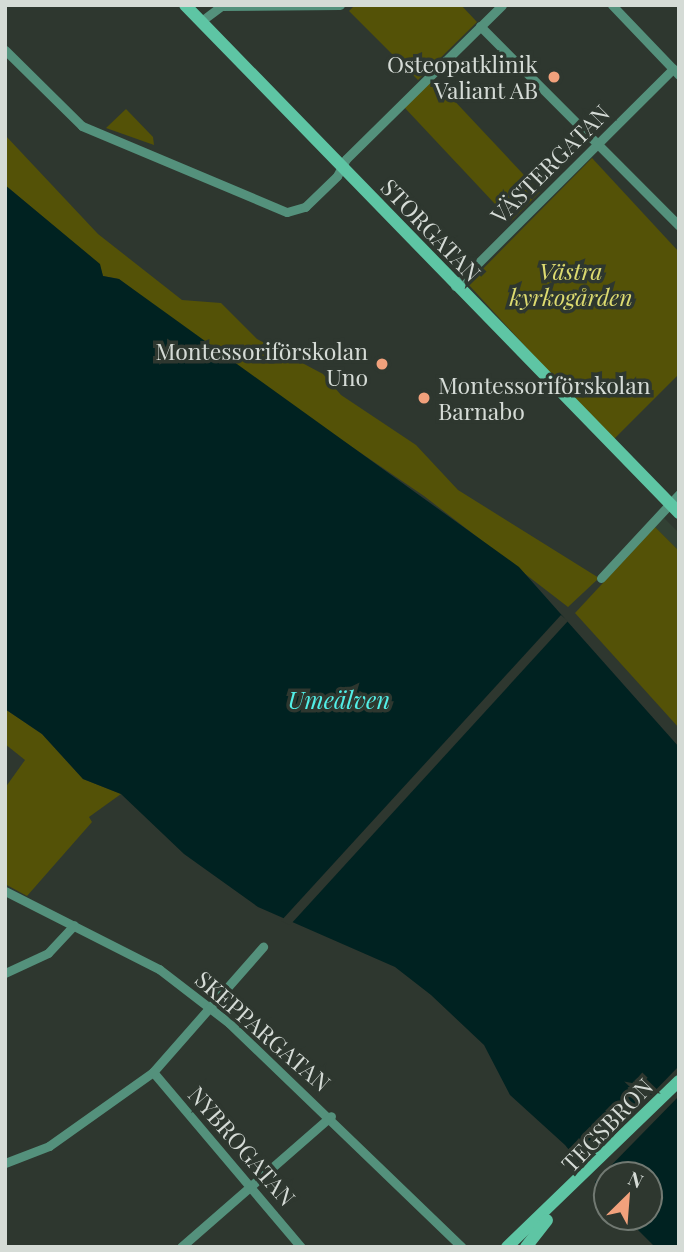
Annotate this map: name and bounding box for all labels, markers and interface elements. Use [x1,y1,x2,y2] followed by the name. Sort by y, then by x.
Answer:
[387,50,538,104] place label: Osteopatklinik Valiant AB
[544,67,564,87] marker: Osteopatklinik Valiant AB
[485,99,615,229] street label: VÄSTERGATAN
[375,173,487,287] street label: STORGATAN
[509,257,633,311] park label: Västra kyrkogården
[156,337,368,391] place label: Montessoriförskolan Uno
[374,356,390,372] marker: Montessoriförskolan Uno
[438,371,650,425] place label: Montessoriförskolan Barnabo
[416,390,432,406] marker: Montessoriförskolan Barnabo
[288,686,390,714] water label: Umeälven
[190,965,336,1097] street label: SKEPPARGATAN
[556,1073,658,1177] street label: TEGSBRON
[183,1081,301,1211] street label: NYBROGATAN
[593,1161,663,1231] north arrow

